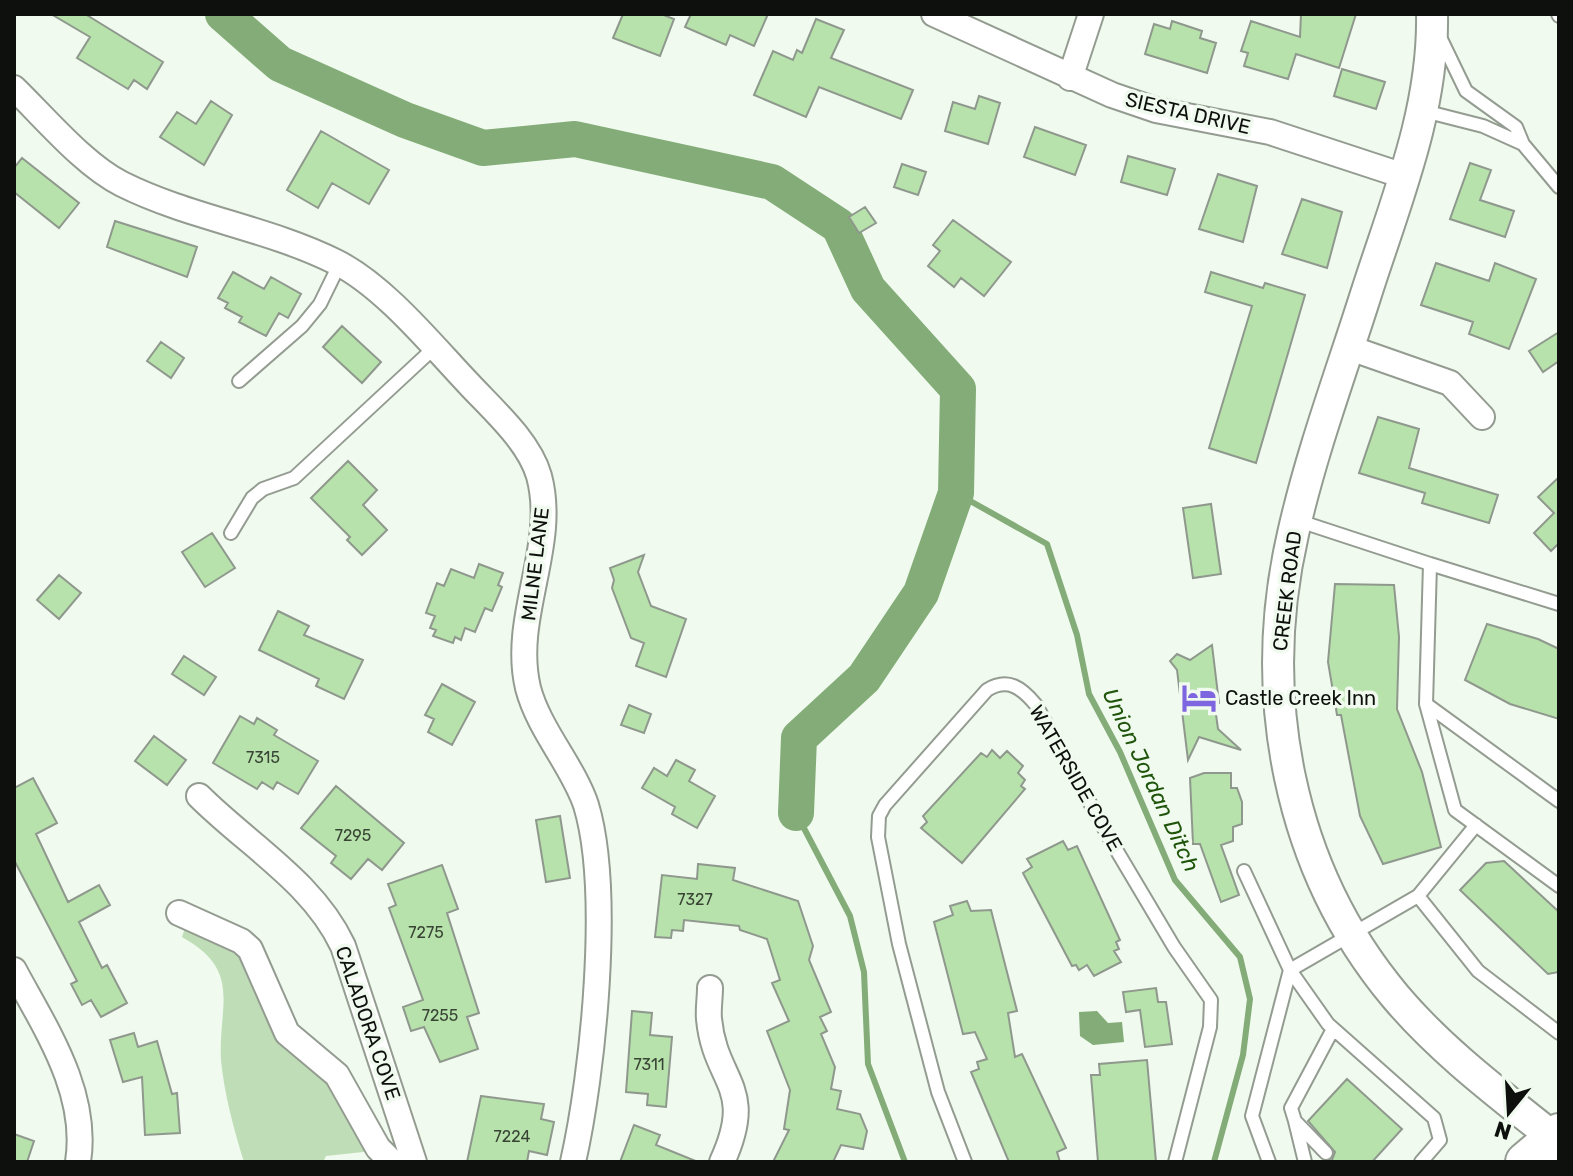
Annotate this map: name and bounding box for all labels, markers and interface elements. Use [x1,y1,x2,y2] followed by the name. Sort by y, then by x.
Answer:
[1123,87,1253,139] street label: SIESTA DRIVE
[516,506,554,622] street label: MILNE LANE
[1268,530,1306,652] street label: CREEK ROAD
[1180,679,1218,717] hotel icon: Castle Creek Inn
[1097,684,1205,876] water label: Union Jordan Ditch
[1225,686,1376,710] place label: Castle Creek Inn
[1024,701,1128,855] street label: WATERSIDE COVE
[246,748,280,767] house number: 7315
[335,826,371,845] house number: 7295
[677,890,713,909] house number: 7327
[408,923,444,942] house number: 7275
[330,943,406,1103] street label: CALADORA COVE
[422,1006,458,1025] house number: 7255
[633,1055,665,1074] house number: 7311
[1469,1072,1549,1152] north arrow
[1491,1115,1515,1146] text: N
[494,1127,530,1146] house number: 7224

